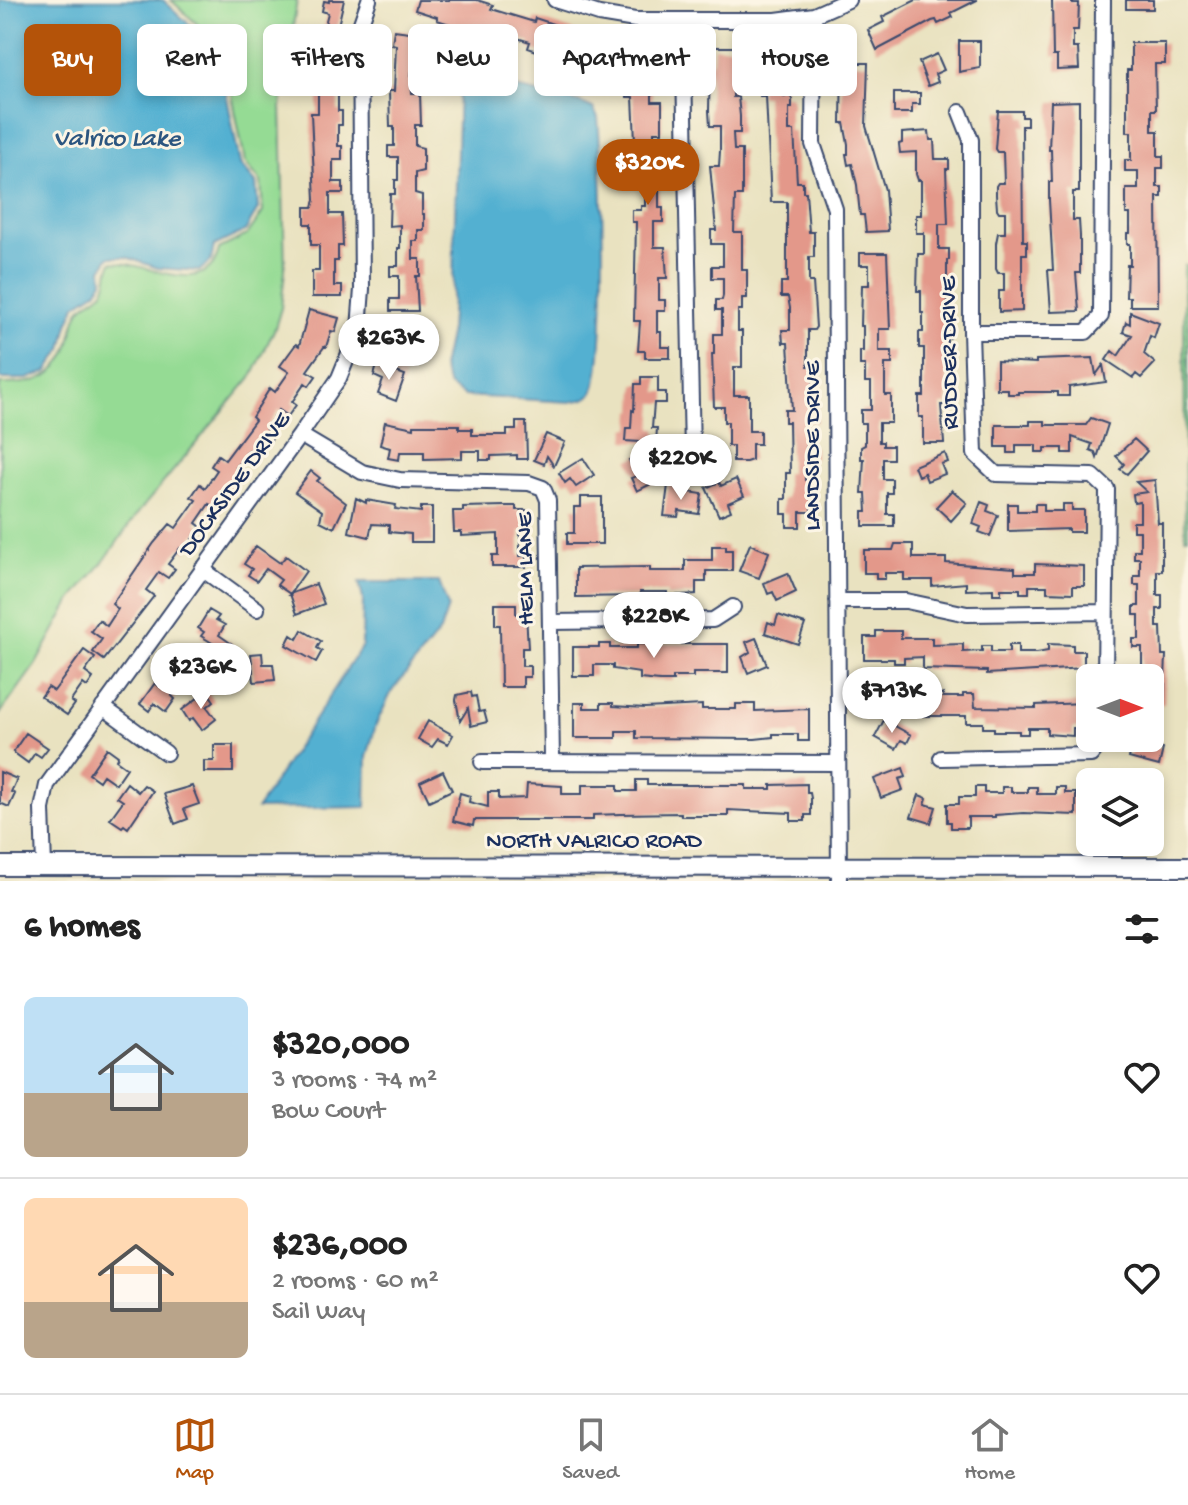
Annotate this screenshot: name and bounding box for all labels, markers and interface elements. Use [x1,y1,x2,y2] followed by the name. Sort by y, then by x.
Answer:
[24,24,121,96] chip: Buy
[137,24,247,96] chip: Rent
[263,24,392,96] chip: Filters
[408,24,518,96] chip: New
[534,24,716,96] chip: Apartment
[732,24,857,96] chip: House
[54,125,182,156] water label: Valrico Lake
[592,139,704,207] pin: $320K
[614,149,682,180] text: $320K
[935,275,967,430] street label: RUDDER DRIVE
[333,314,445,382] pin: $263K
[356,324,422,355] text: $263K
[800,360,829,531] street label: LANDSIDE DRIVE
[173,406,299,565] street label: DOCKSIDE DRIVE
[625,434,737,502] pin: $220K
[648,444,714,475] text: $220K
[511,511,542,626] street label: HELM LANE
[598,592,710,660] pin: $228K
[621,602,687,633] text: $228K
[145,643,257,711] pin: $236K
[168,653,234,684] text: $236K
[1076,664,1164,752] north arrow
[1076,664,1164,856] map controls
[836,667,948,735] pin: $713K
[860,677,924,708] text: $713K
[1076,768,1164,856] button: layers
[486,828,702,857] street label: NORTH VALRICO ROAD
[1120,907,1164,951] icon: filters
[24,909,139,949] text: 6 homes
[272,1026,410,1066] text: $320,000
[88,1029,184,1125] icon: home
[1120,1055,1164,1099] icon: heart
[272,1066,437,1097] text: 3 rooms · 74 m²
[272,1097,385,1128] text: Bow Court
[272,1227,407,1267] text: $236,000
[88,1230,184,1326] icon: home
[1120,1256,1164,1300] icon: heart
[272,1267,438,1298] text: 2 rooms · 60 m²
[272,1298,365,1329] text: Sail Way
[173,1413,217,1487] tab: Map
[562,1413,619,1487] tab: Saved
[964,1413,1015,1487] tab: Home

